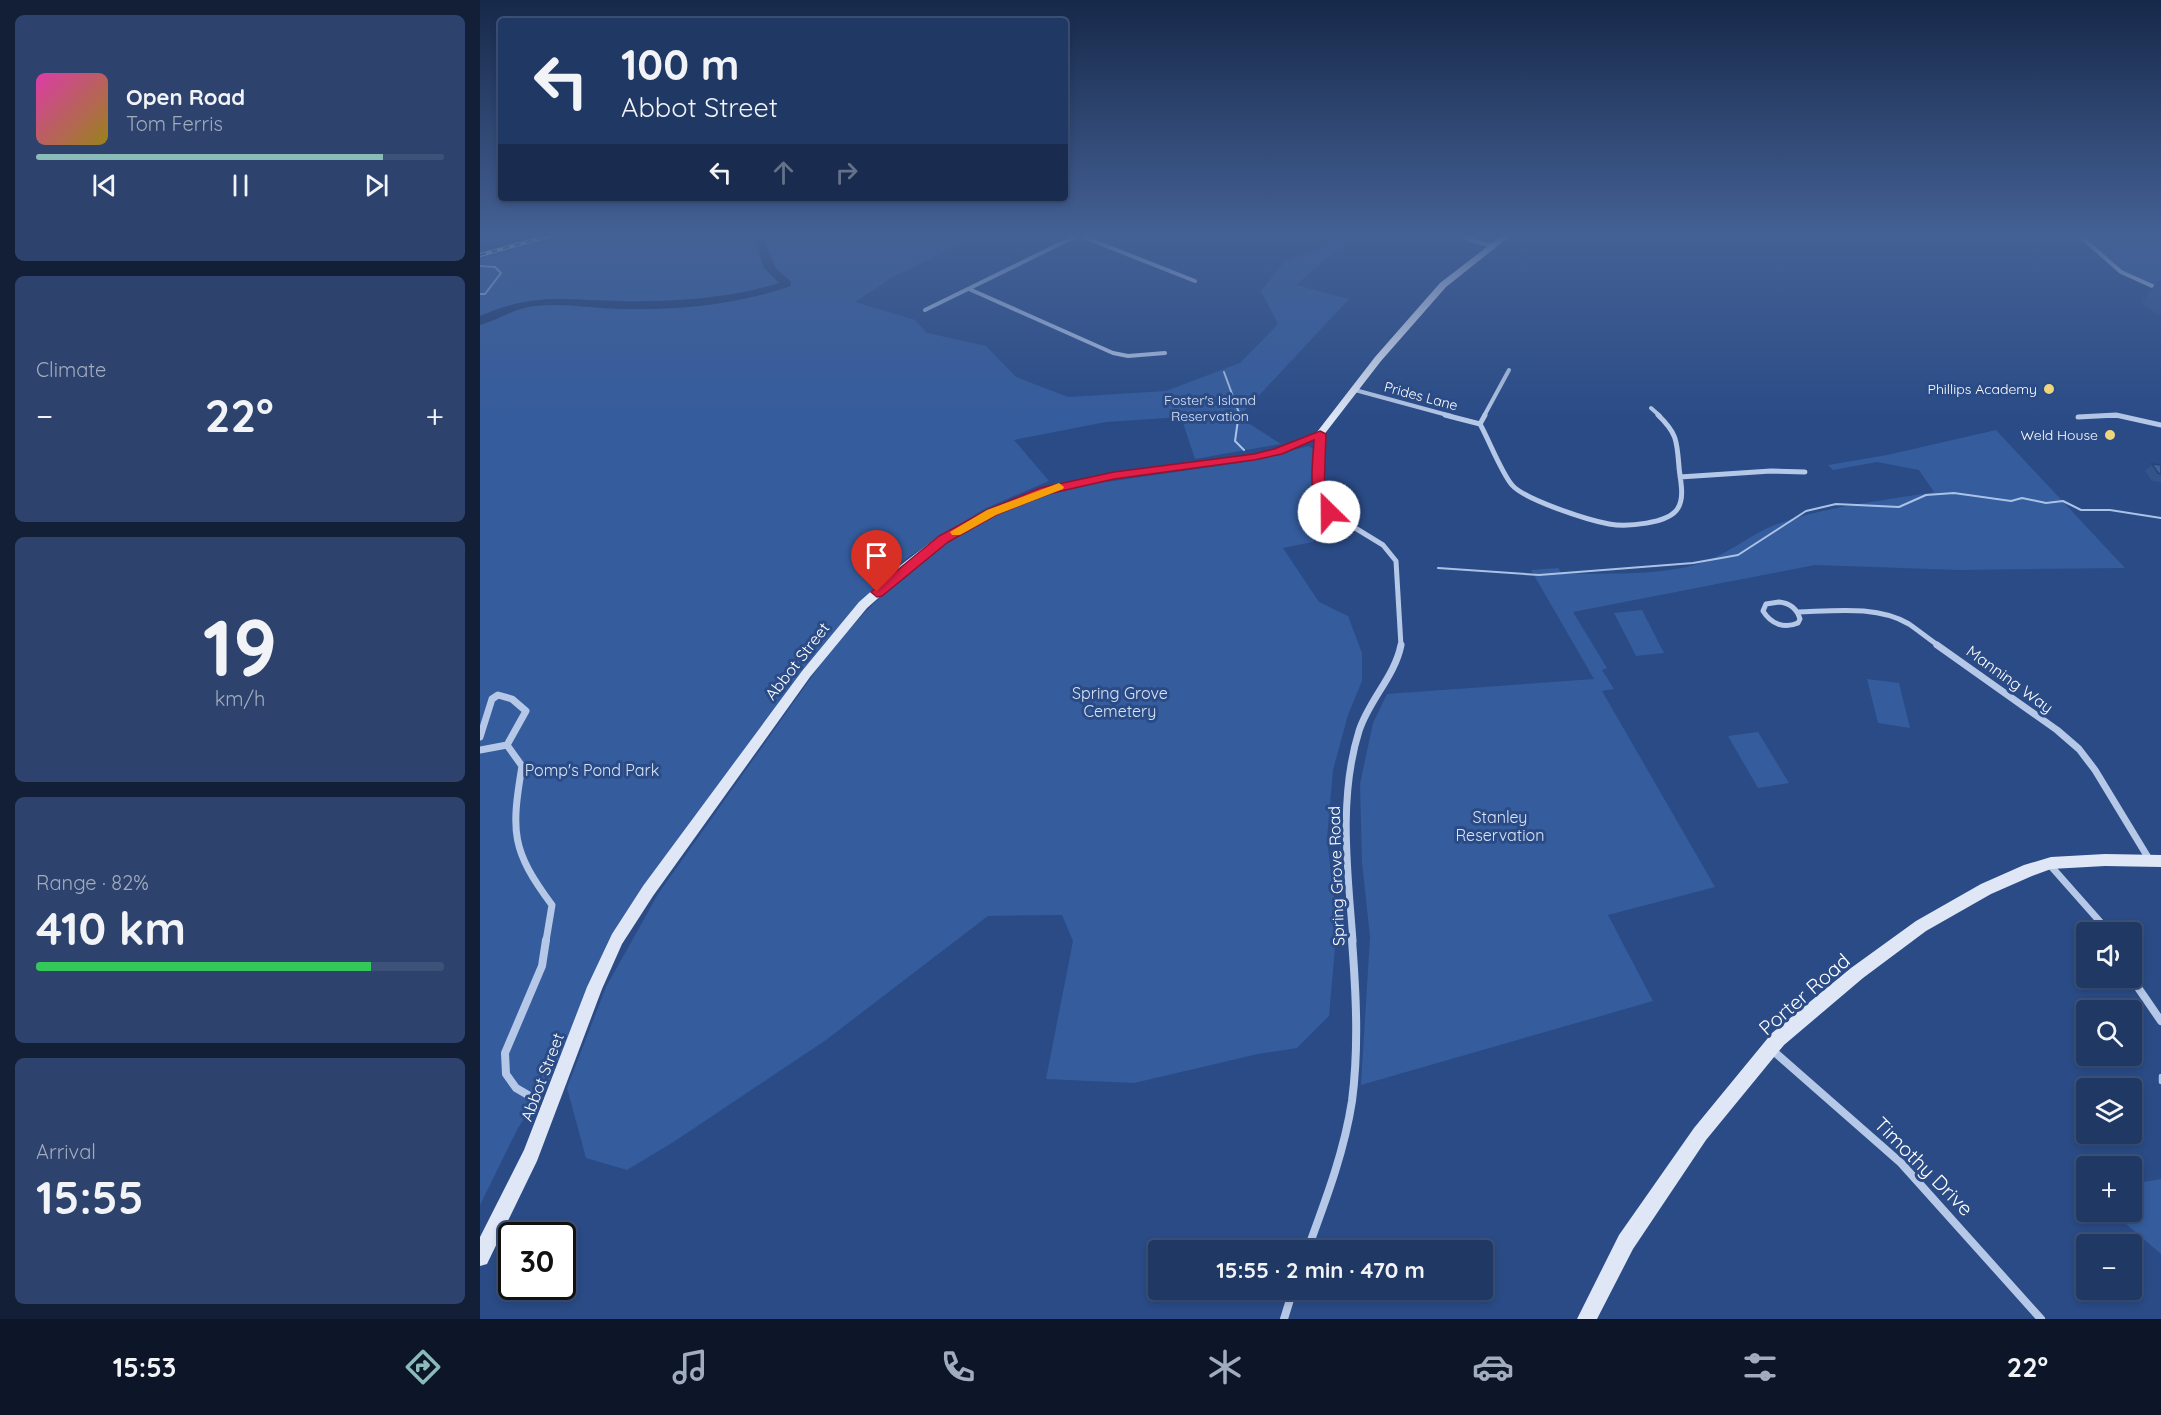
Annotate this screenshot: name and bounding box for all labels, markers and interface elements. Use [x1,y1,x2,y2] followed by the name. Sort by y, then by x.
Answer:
[621,38,739,91] text: 100 m
[522,42,600,120] icon: left
[126,83,245,111] text: Open Road
[621,90,778,124] text: Abbot Street
[126,111,223,136] text: Tom Ferris
[704,156,737,189] icon: left
[767,156,800,189] icon: ahead
[830,156,863,189] icon: right
[88,169,121,202] icon: previous
[224,169,257,202] icon: pause
[360,169,393,202] icon: next
[36,357,106,382] text: Climate
[1382,378,1460,414] street label: Prides Lane
[1928,380,2037,398] place label: Phillips Academy
[2042,382,2056,396] marker: Phillips Academy
[205,387,274,443] text: 22°
[1164,391,1256,425] park label: Foster's Island Reservation
[36,395,53,436] text: −
[425,395,444,436] text: +
[2020,426,2098,444] place label: Weld House
[2103,428,2117,442] marker: Weld House
[1297,480,1361,544] position arrow
[851,530,902,592] pin
[860,539,893,572] icon: arrive
[203,598,277,696] text: 19
[761,618,833,704] street label: Abbot Street
[1963,641,2057,717] street label: Manning Way
[1072,683,1168,721] park label: Spring Grove Cemetery
[215,686,265,711] text: km/h
[525,760,659,780] park label: Pomp's Pond Park
[1324,806,1348,946] street label: Spring Grove Road
[1455,807,1545,845] park label: Stanley Reservation
[36,870,149,895] text: Range · 82%
[36,900,186,956] text: 410 km
[2076,922,2142,1300] map controls
[2076,922,2142,988] button: sound
[1753,948,1855,1040] street label: Porter Road
[2076,1000,2142,1066] button: search
[516,1030,568,1124] street label: Abbot Street
[2076,1078,2142,1144] button: layers
[1869,1111,1979,1221] street label: Timothy Drive
[36,1139,96,1164] text: Arrival
[2076,1156,2142,1222] button: +
[36,1169,144,1225] text: 15:55
[498,1222,576,1300] speed limit sign: 30
[2076,1234,2142,1300] button: −
[1216,1256,1425,1284] text: 15:55 · 2 min · 470 m
[402,1346,444,1388] icon: directions
[669,1346,711,1388] icon: music
[937,1346,979,1388] icon: phone
[1204,1346,1246,1388] icon: climate
[1472,1346,1514,1388] icon: car
[1739,1346,1781,1388] icon: filters
[113,1350,176,1384] text: 15:53
[2007,1350,2048,1384] text: 22°

